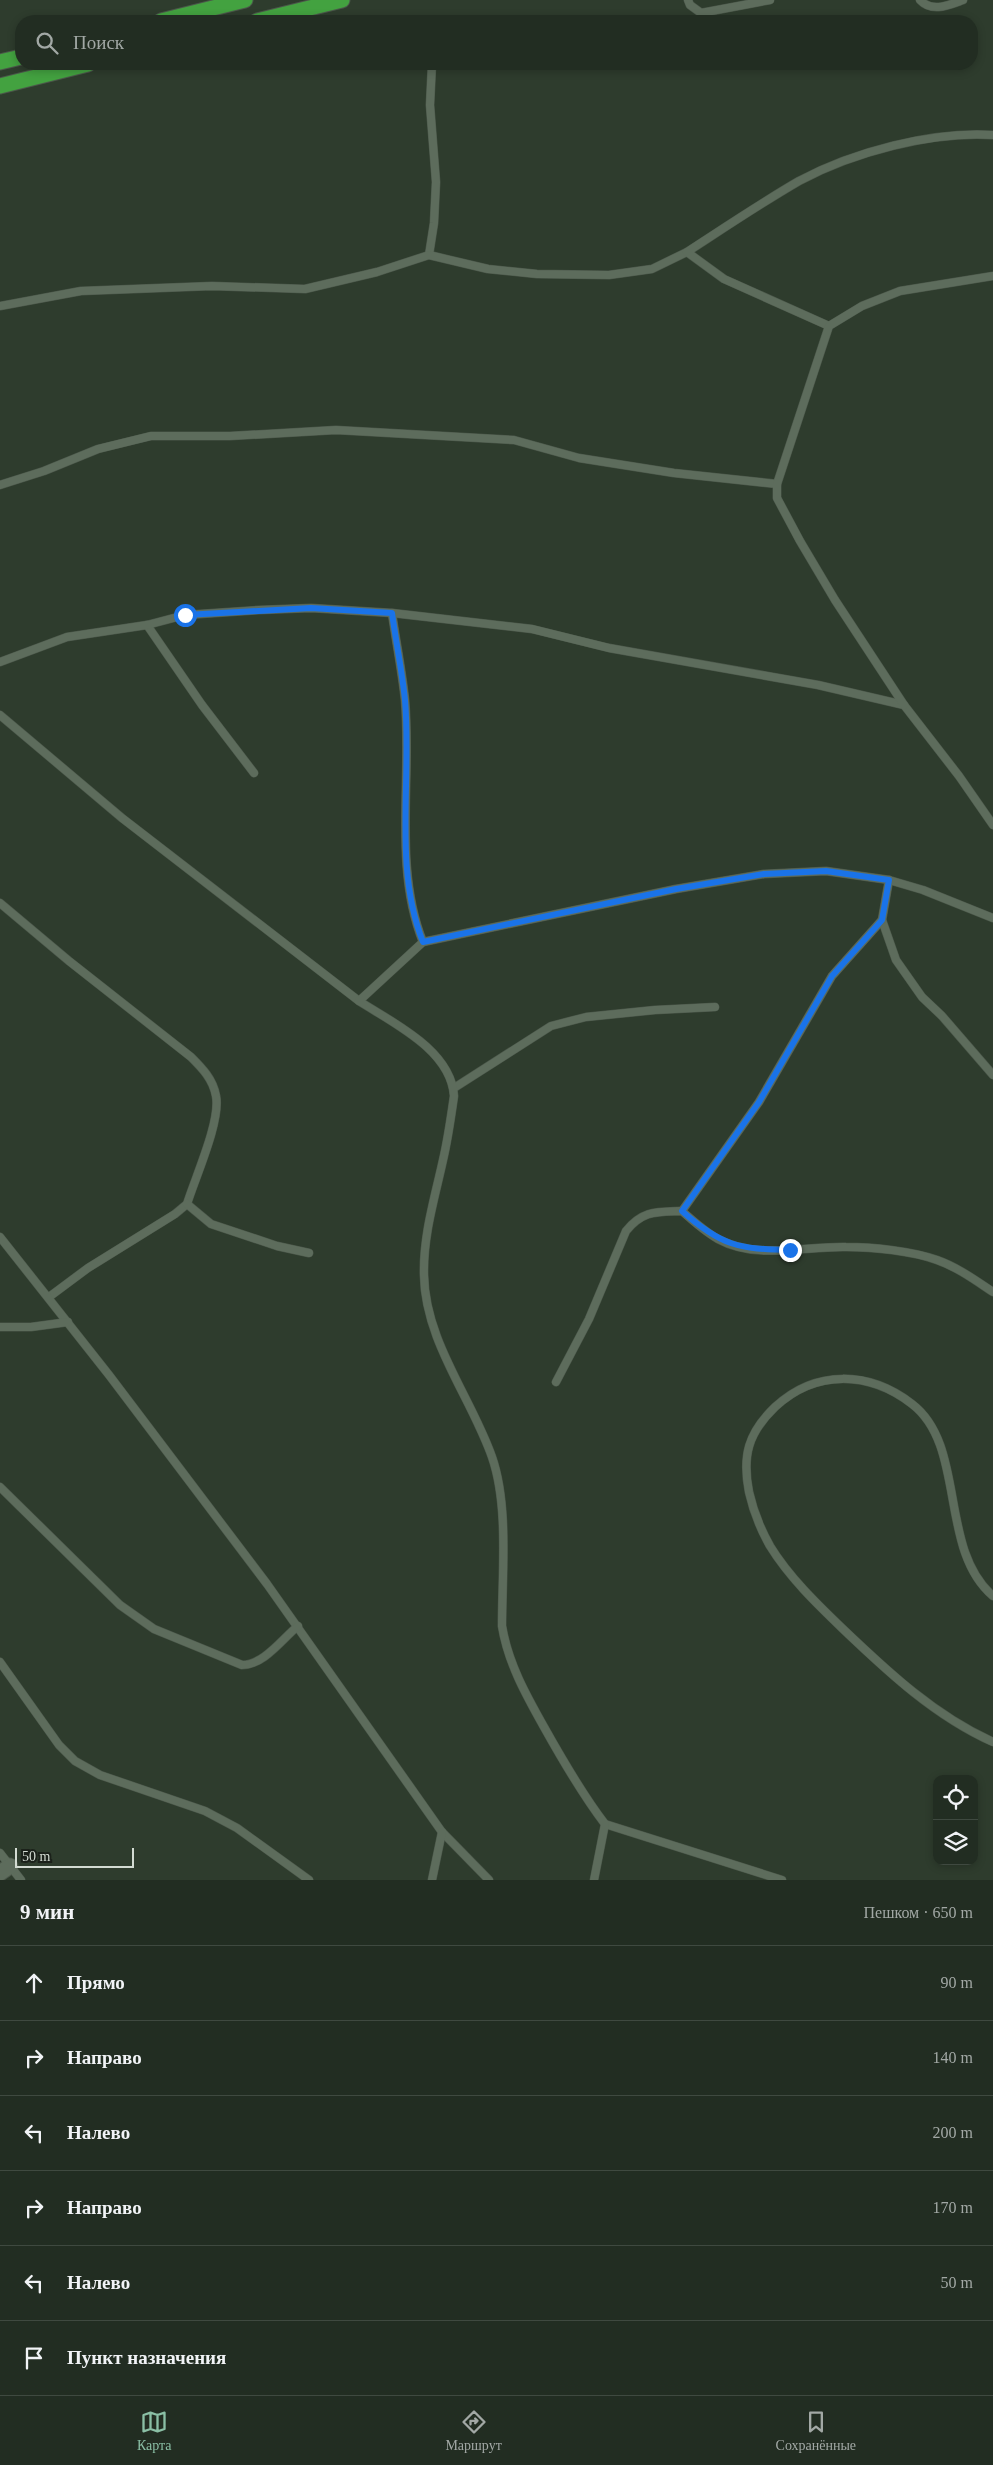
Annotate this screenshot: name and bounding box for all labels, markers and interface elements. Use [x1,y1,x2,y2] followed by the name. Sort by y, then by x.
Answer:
[15,15,978,70] search box
[33,29,61,57] icon: search
[73,32,124,53] text: Поиск
[174,604,197,627] route start
[779,1239,802,1262] route end
[933,1775,978,1865] map controls
[933,1775,978,1820] button: locate
[933,1820,978,1865] button: layers
[15,1845,134,1868] scale bar
[22,1849,50,1864] text: 50 m
[20,1900,74,1924] text: 9 мин
[863,1904,973,1921] text: Пешком · 650 m
[20,1969,48,1997] icon: ahead
[67,1972,125,1993] text: Прямо
[941,1974,973,1991] text: 90 m
[20,2044,48,2072] icon: right
[67,2047,142,2068] text: Направо
[933,2049,973,2066] text: 140 m
[20,2119,48,2147] icon: left
[67,2122,130,2143] text: Налево
[933,2124,973,2141] text: 200 m
[20,2194,48,2222] icon: right
[67,2197,142,2218] text: Направо
[933,2199,973,2216] text: 170 m
[20,2269,48,2297] icon: left
[67,2272,130,2293] text: Налево
[941,2274,973,2291] text: 50 m
[20,2344,48,2372] icon: arrive
[67,2347,226,2368] text: Пункт назначения
[137,2408,172,2454] tab: Карта
[445,2408,502,2454] tab: Маршрут
[776,2408,856,2454] tab: Сохранённые

